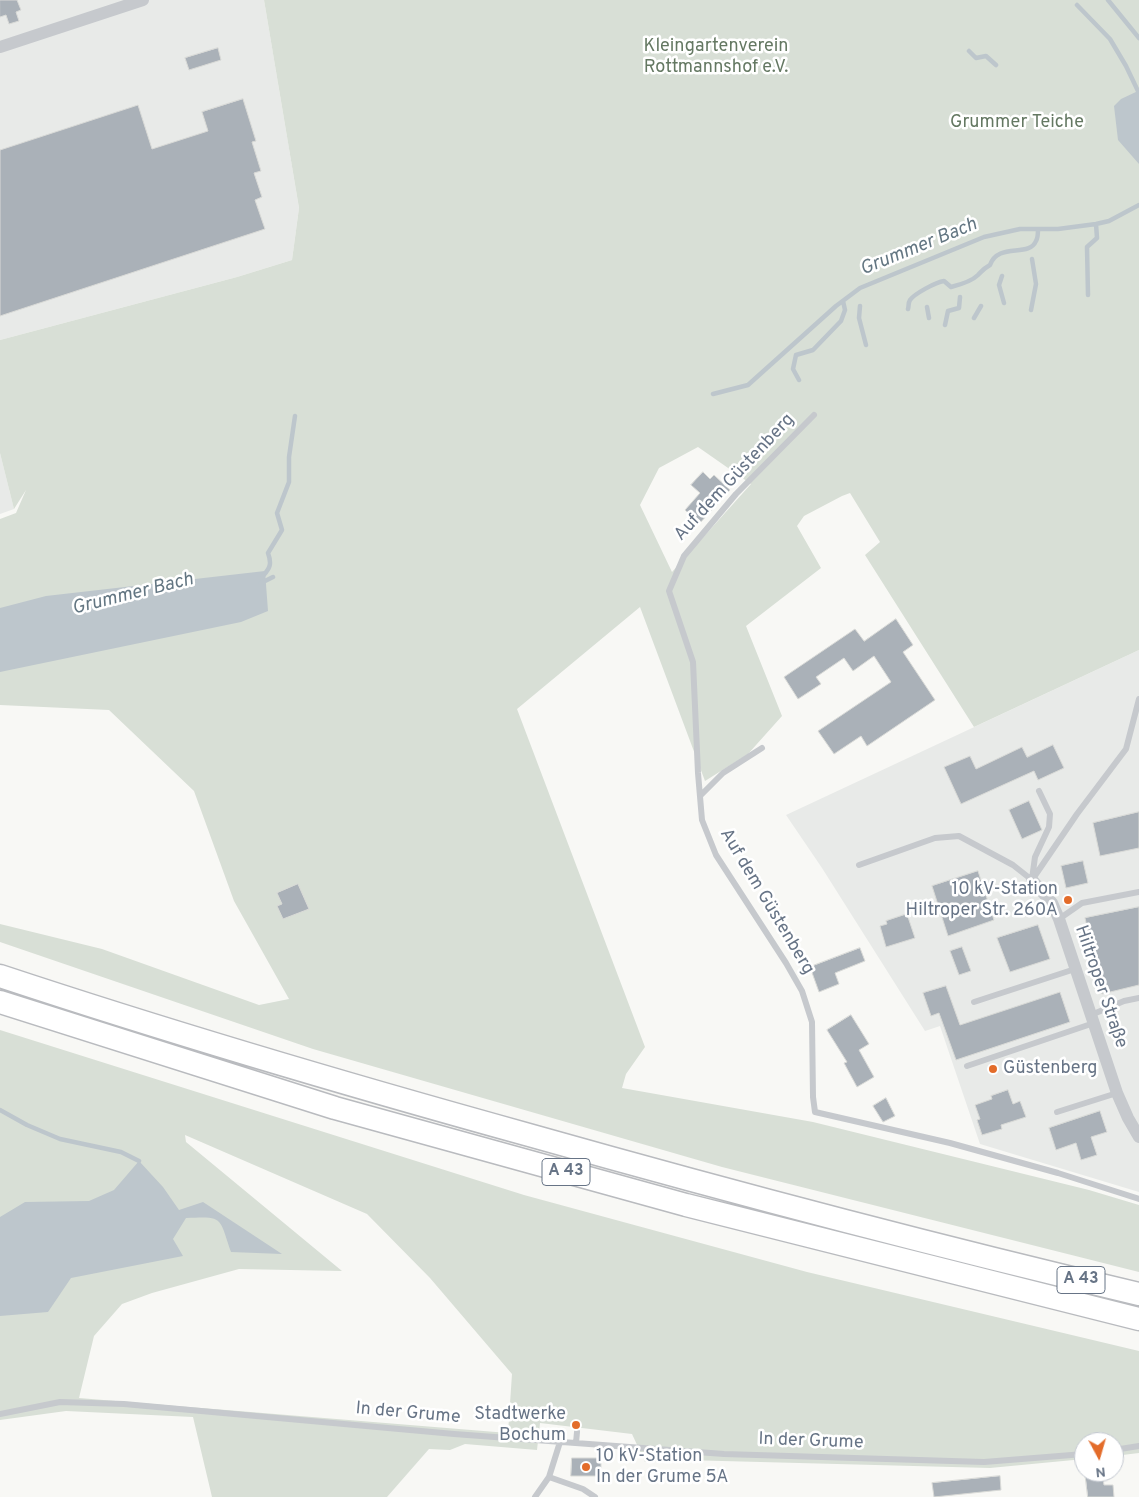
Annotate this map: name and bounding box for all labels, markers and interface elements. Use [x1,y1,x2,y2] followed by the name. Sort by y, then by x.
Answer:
[643,36,789,78] park label: Kleingartenverein Rottmannshof e.V.
[950,112,1084,134] park label: Grummer Teiche
[857,214,981,282] water label: Grummer Bach
[670,410,800,546] street label: Auf dem Güstenberg
[70,569,196,621] water label: Grummer Bach
[714,825,818,979] street label: Auf dem Güstenberg
[906,879,1058,922] place label: 10 kV-Station Hiltroper Str. 260A
[1062,894,1074,906] marker: 10 kV-Station Hiltroper Str. 260A
[1069,923,1131,1051] street label: Hiltroper Straße
[1003,1058,1097,1080] place label: Güstenberg
[987,1063,999,1075] marker: Güstenberg
[542,1158,590,1186] road number: A 43
[1057,1266,1105,1294] road number: A 43
[355,1399,461,1429] street label: In der Grume
[474,1404,566,1446] place label: Stadtwerke Bochum
[570,1419,582,1431] marker: Stadtwerke Bochum
[758,1429,864,1455] street label: In der Grume
[1074,1432,1124,1482] north arrow
[596,1446,729,1488] place label: 10 kV-Station In der Grume 5A
[580,1461,592,1473] marker: 10 kV-Station In der Grume 5A
[1095,1462,1106,1480] text: N

